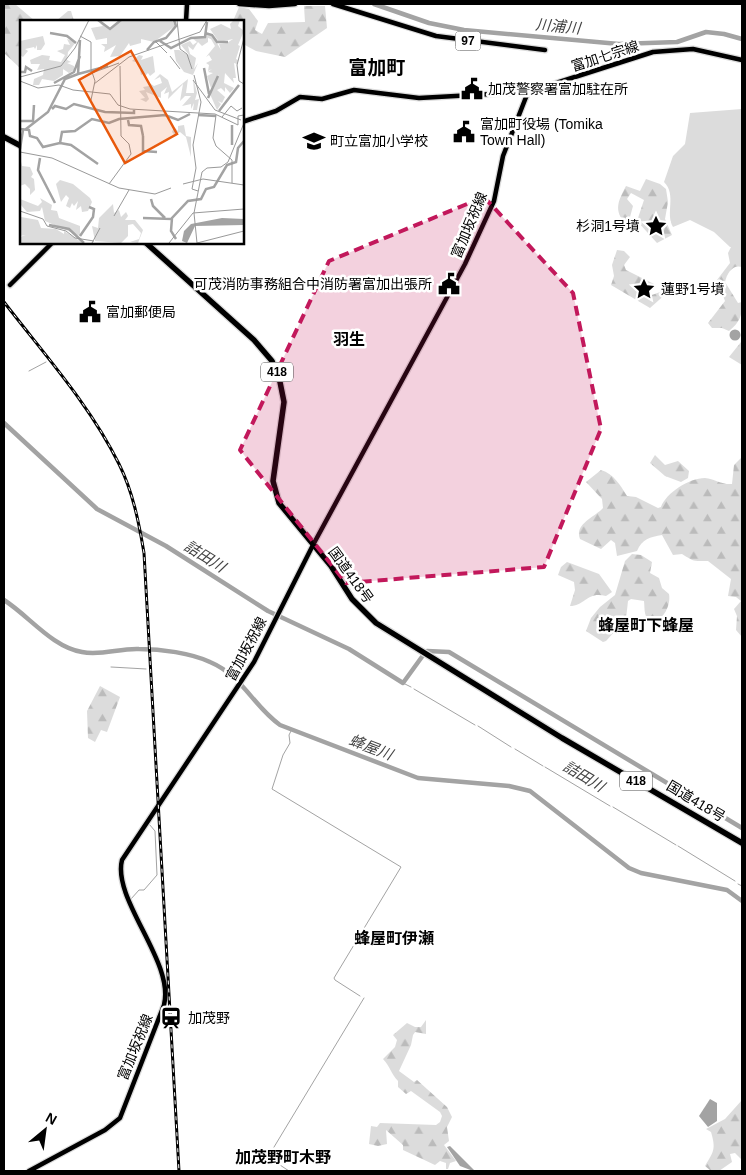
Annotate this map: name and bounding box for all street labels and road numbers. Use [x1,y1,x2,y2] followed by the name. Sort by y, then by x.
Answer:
[456,31,480,50] road number: 97
[569,38,641,74] street label: 富加七宗線
[448,190,490,260] street label: 富加坂祝線
[261,362,293,382] road number: 418
[325,544,377,606] street label: 国道418号
[223,614,269,684] street label: 富加坂祝線
[620,771,652,790] road number: 418
[664,777,728,825] street label: 国道418号
[114,1012,156,1082] street label: 富加坂祝線

